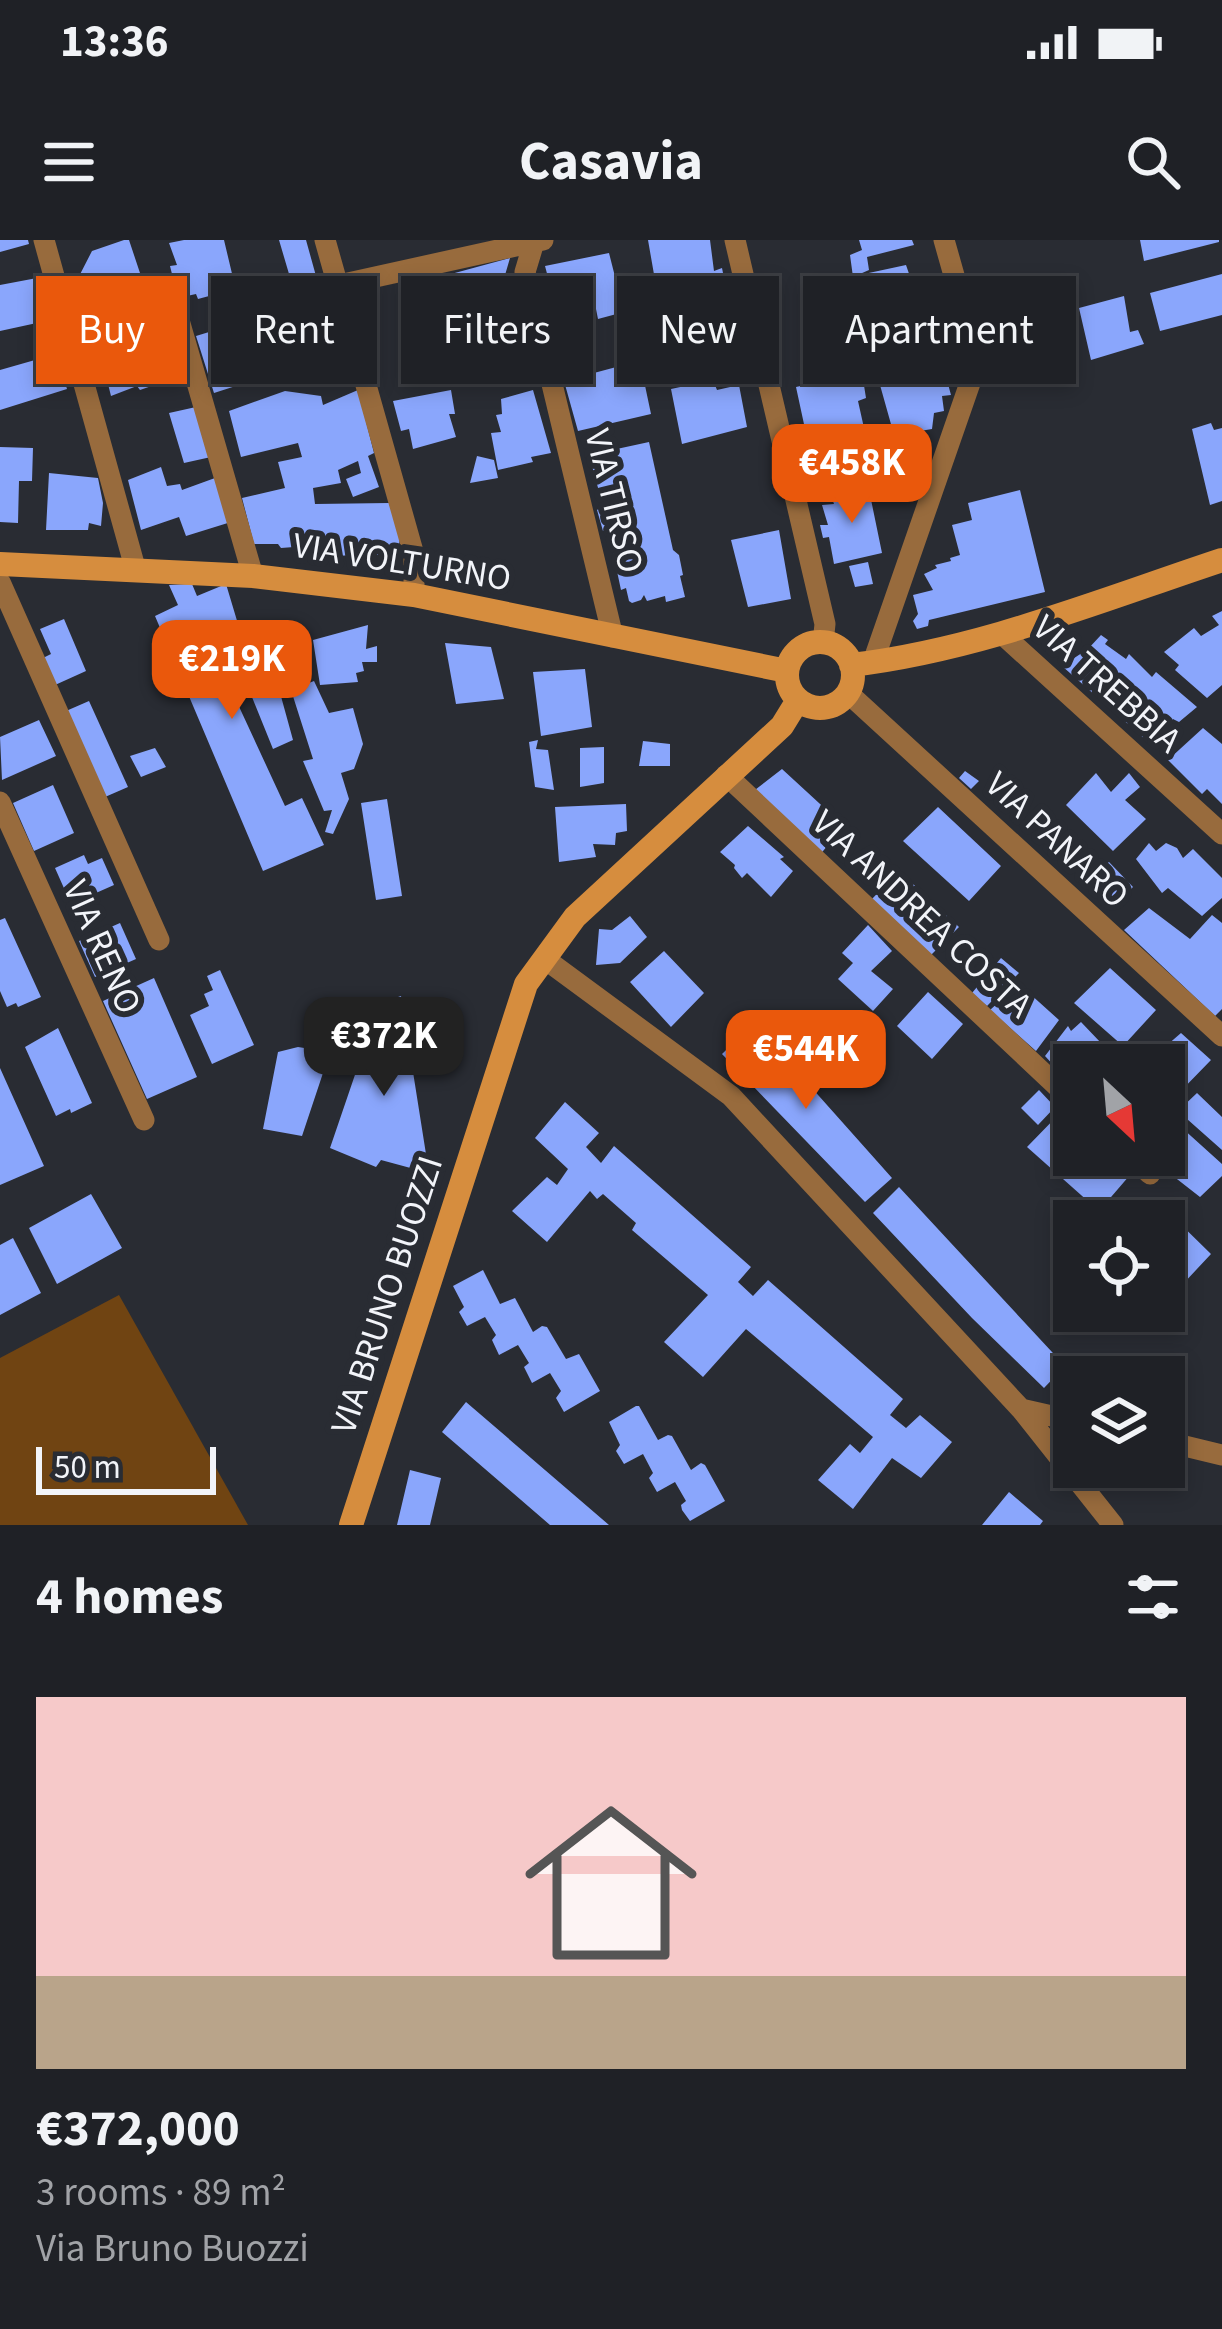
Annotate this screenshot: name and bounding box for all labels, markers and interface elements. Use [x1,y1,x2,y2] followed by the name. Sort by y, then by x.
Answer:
[60,10,169,74] text: 13:36
[519,124,703,201] text: Casavia
[36,129,102,195] icon: menu
[1120,129,1186,195] icon: search
[36,276,187,384] chip: Buy
[211,276,377,384] chip: Rent
[401,276,593,384] chip: Filters
[617,276,779,384] chip: New
[803,276,1076,384] chip: Apartment
[572,424,656,578] street label: VIA TIRSO
[768,424,936,526] pin: €458K
[799,435,905,491] text: €458K
[289,520,515,604] street label: VIA VOLTURNO
[1021,603,1193,765] street label: VIA TREBBIA
[148,620,316,722] pin: €219K
[179,631,285,687] text: €219K
[974,760,1140,920] street label: VIA PANARO
[800,798,1044,1030] street label: VIA ANDREA COSTA
[50,872,154,1022] street label: VIA RENO
[300,997,468,1099] pin: €372K
[331,1008,437,1064] text: €372K
[722,1010,890,1112] pin: €544K
[753,1021,859,1077] text: €544K
[1053,1044,1185,1176] north arrow
[1053,1044,1185,1488] map controls
[318,1150,456,1440] street label: VIA BRUNO BUOZZI
[1053,1200,1185,1332] button: locate
[1053,1356,1185,1488] button: layers
[36,1441,216,1494] scale bar
[54,1444,121,1491] text: 50 m
[36,1561,223,1633] text: 4 homes
[1120,1564,1186,1630] icon: filters
[503,1775,719,1991] icon: home
[36,2093,240,2165] text: €372,000
[36,2165,286,2221] text: 3 rooms · 89 m²
[36,2221,309,2277] text: Via Bruno Buozzi

